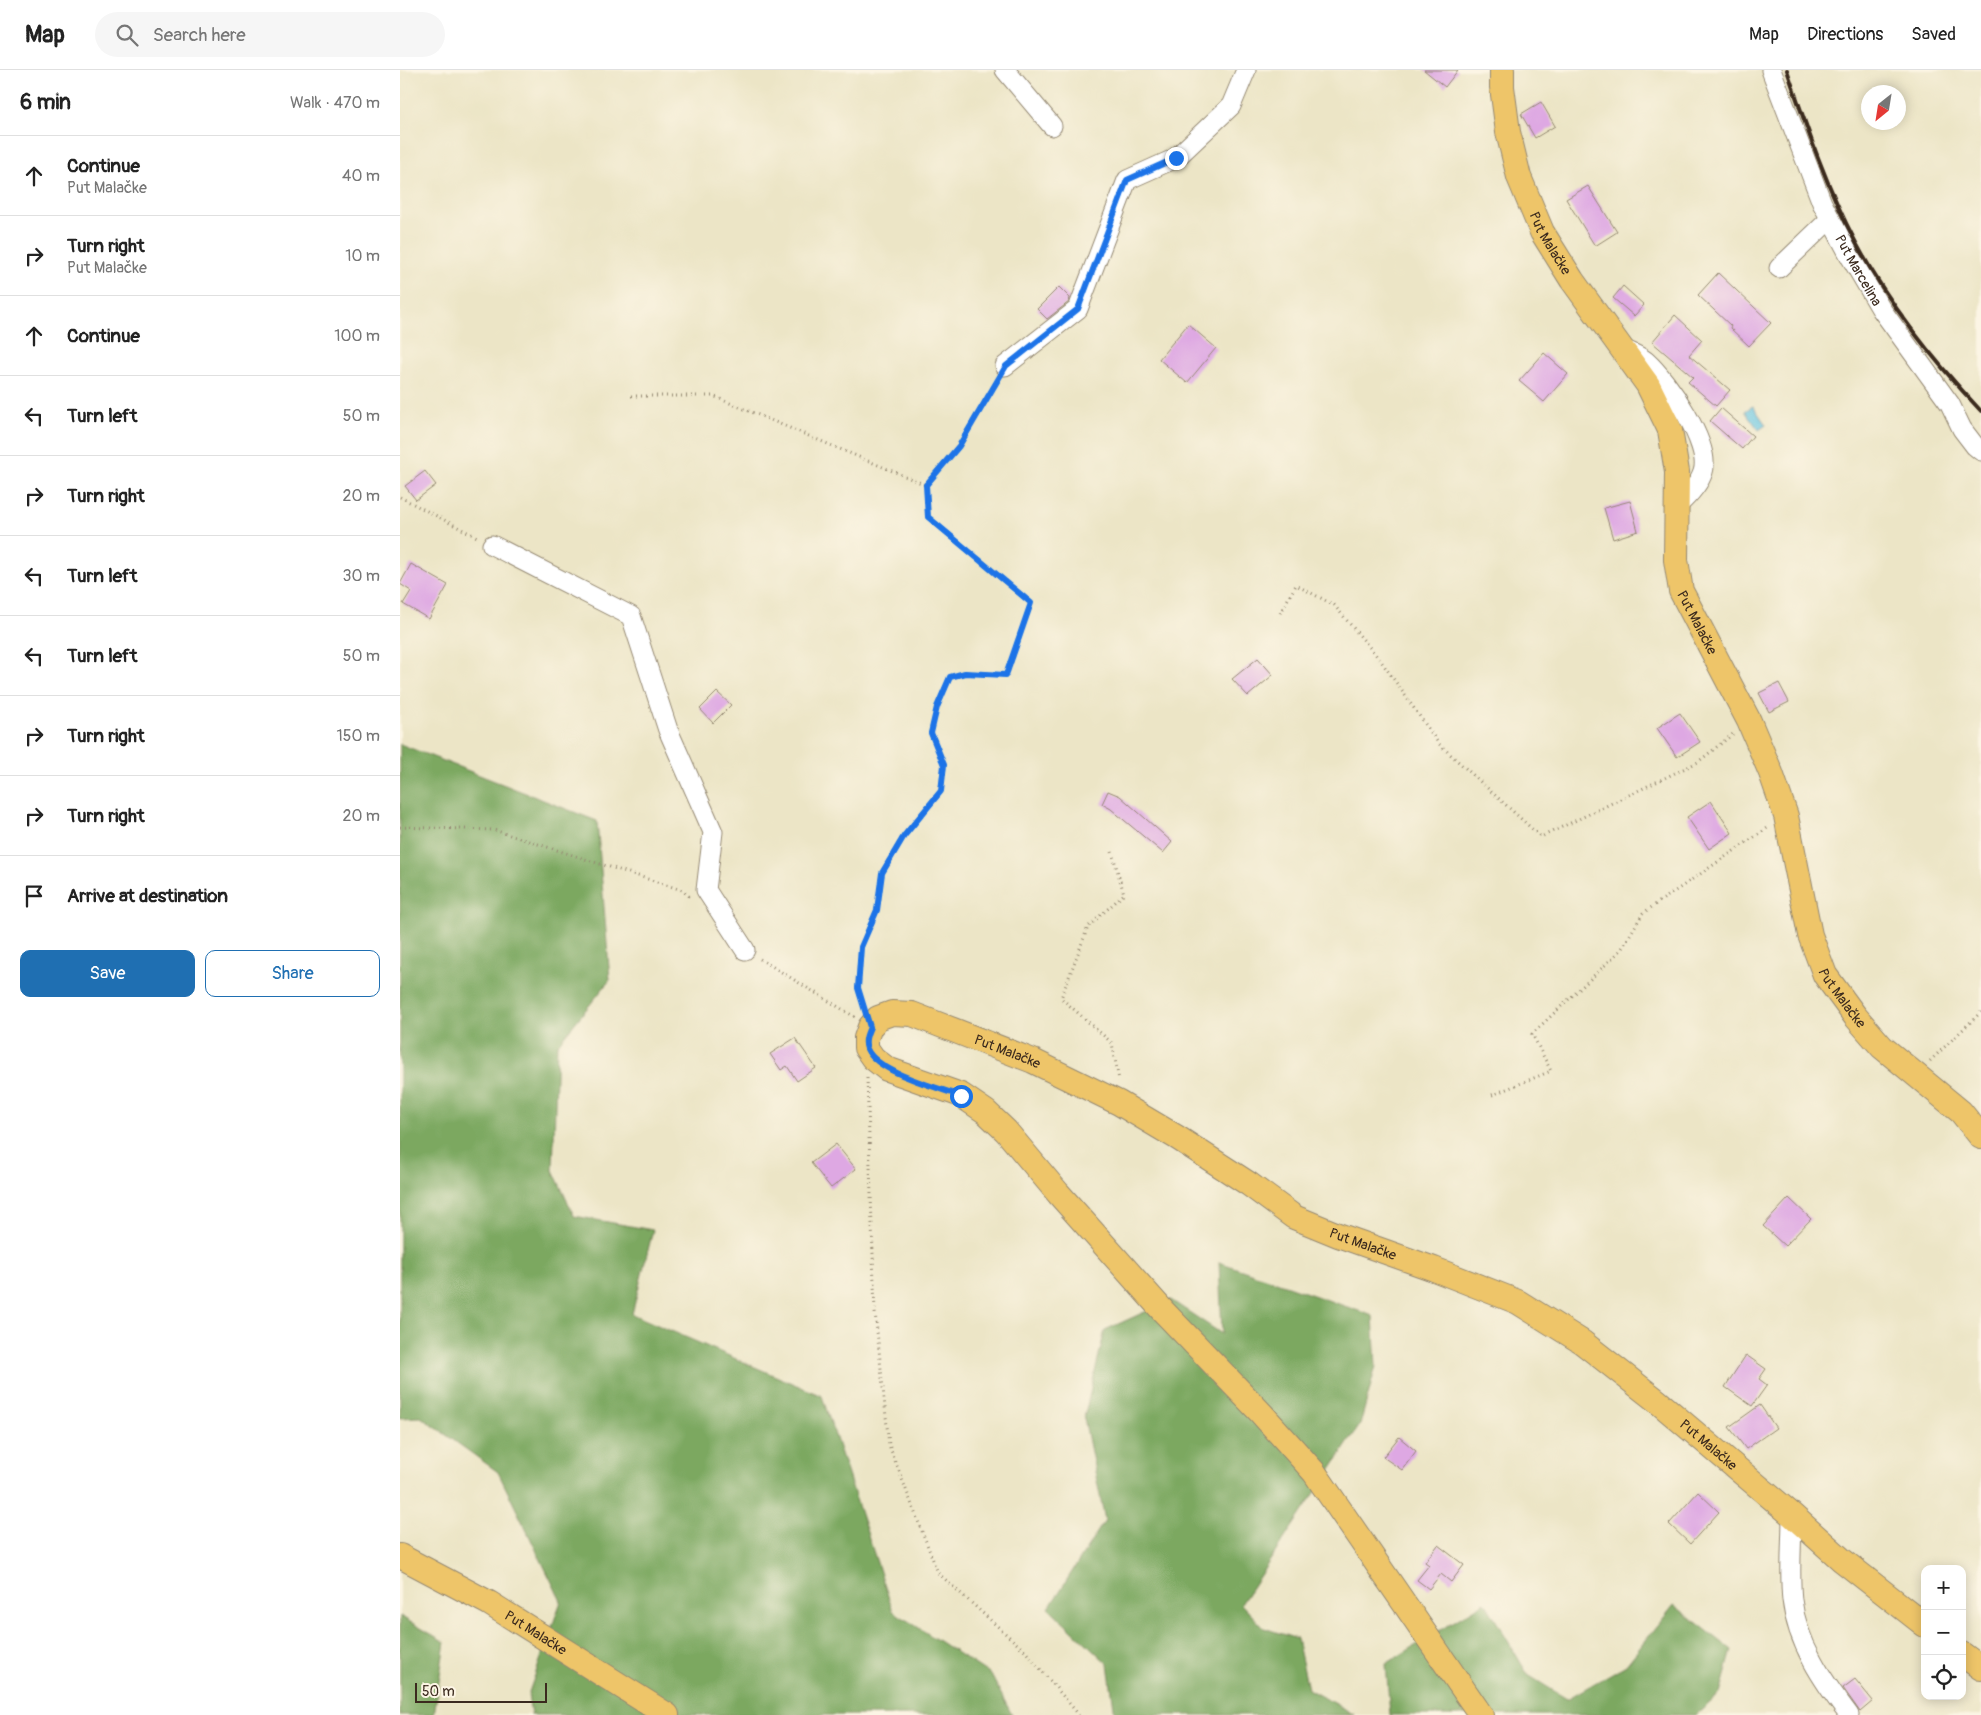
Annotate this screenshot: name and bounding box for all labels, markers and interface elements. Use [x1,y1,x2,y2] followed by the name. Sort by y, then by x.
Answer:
[95,12,445,57] search box
[25,20,65,49] text: Map
[113,21,141,49] icon: search
[153,23,246,47] text: Search here
[1749,23,1779,46] text: Map
[1807,23,1883,46] text: Directions
[1911,23,1956,46] text: Saved
[1861,85,1906,130] north arrow
[20,89,71,116] text: 6 min
[290,93,380,113] text: Walk · 470 m
[1165,147,1188,170] route end
[67,154,140,178] text: Continue
[20,162,48,190] icon: ahead
[342,166,380,186] text: 40 m
[67,178,147,198] text: Put Malačke
[1526,209,1575,278] street label: Put Malačke
[1832,232,1886,309] street label: Put Marcelina
[67,234,145,258] text: Turn right
[20,242,48,270] icon: right
[345,246,380,266] text: 10 m
[67,258,147,278] text: Put Malačke
[20,322,48,350] icon: ahead
[67,324,140,348] text: Continue
[334,326,380,346] text: 100 m
[20,402,48,430] icon: left
[67,404,137,428] text: Turn left
[343,406,380,426] text: 50 m
[20,482,48,510] icon: right
[67,484,145,508] text: Turn right
[342,486,380,506] text: 20 m
[20,562,48,590] icon: left
[67,564,137,588] text: Turn left
[342,566,380,586] text: 30 m
[1674,587,1721,657] street label: Put Malačke
[20,642,48,670] icon: left
[67,644,137,668] text: Turn left
[343,646,380,666] text: 50 m
[20,722,48,750] icon: right
[67,724,145,748] text: Turn right
[336,726,380,746] text: 150 m
[20,802,48,830] icon: right
[67,804,145,828] text: Turn right
[342,806,380,826] text: 20 m
[20,882,48,910] icon: arrive
[67,884,228,908] text: Arrive at destination
[20,950,195,997] button: Save
[205,950,380,997] button: Share
[1815,966,1870,1031] street label: Put Malačke
[972,1031,1044,1072] street label: Put Malačke
[950,1085,973,1108] route start
[1327,1224,1399,1264] street label: Put Malačke
[1676,1415,1741,1474] street label: Put Malačke
[1921,1565,1966,1700] map controls
[1921,1565,1966,1610] button: +
[502,1607,570,1658] street label: Put Malačke
[1921,1610,1966,1655] button: −
[1921,1655,1966,1700] button: locate
[415,1680,548,1703] scale bar
[422,1683,455,1700] text: 50 m

